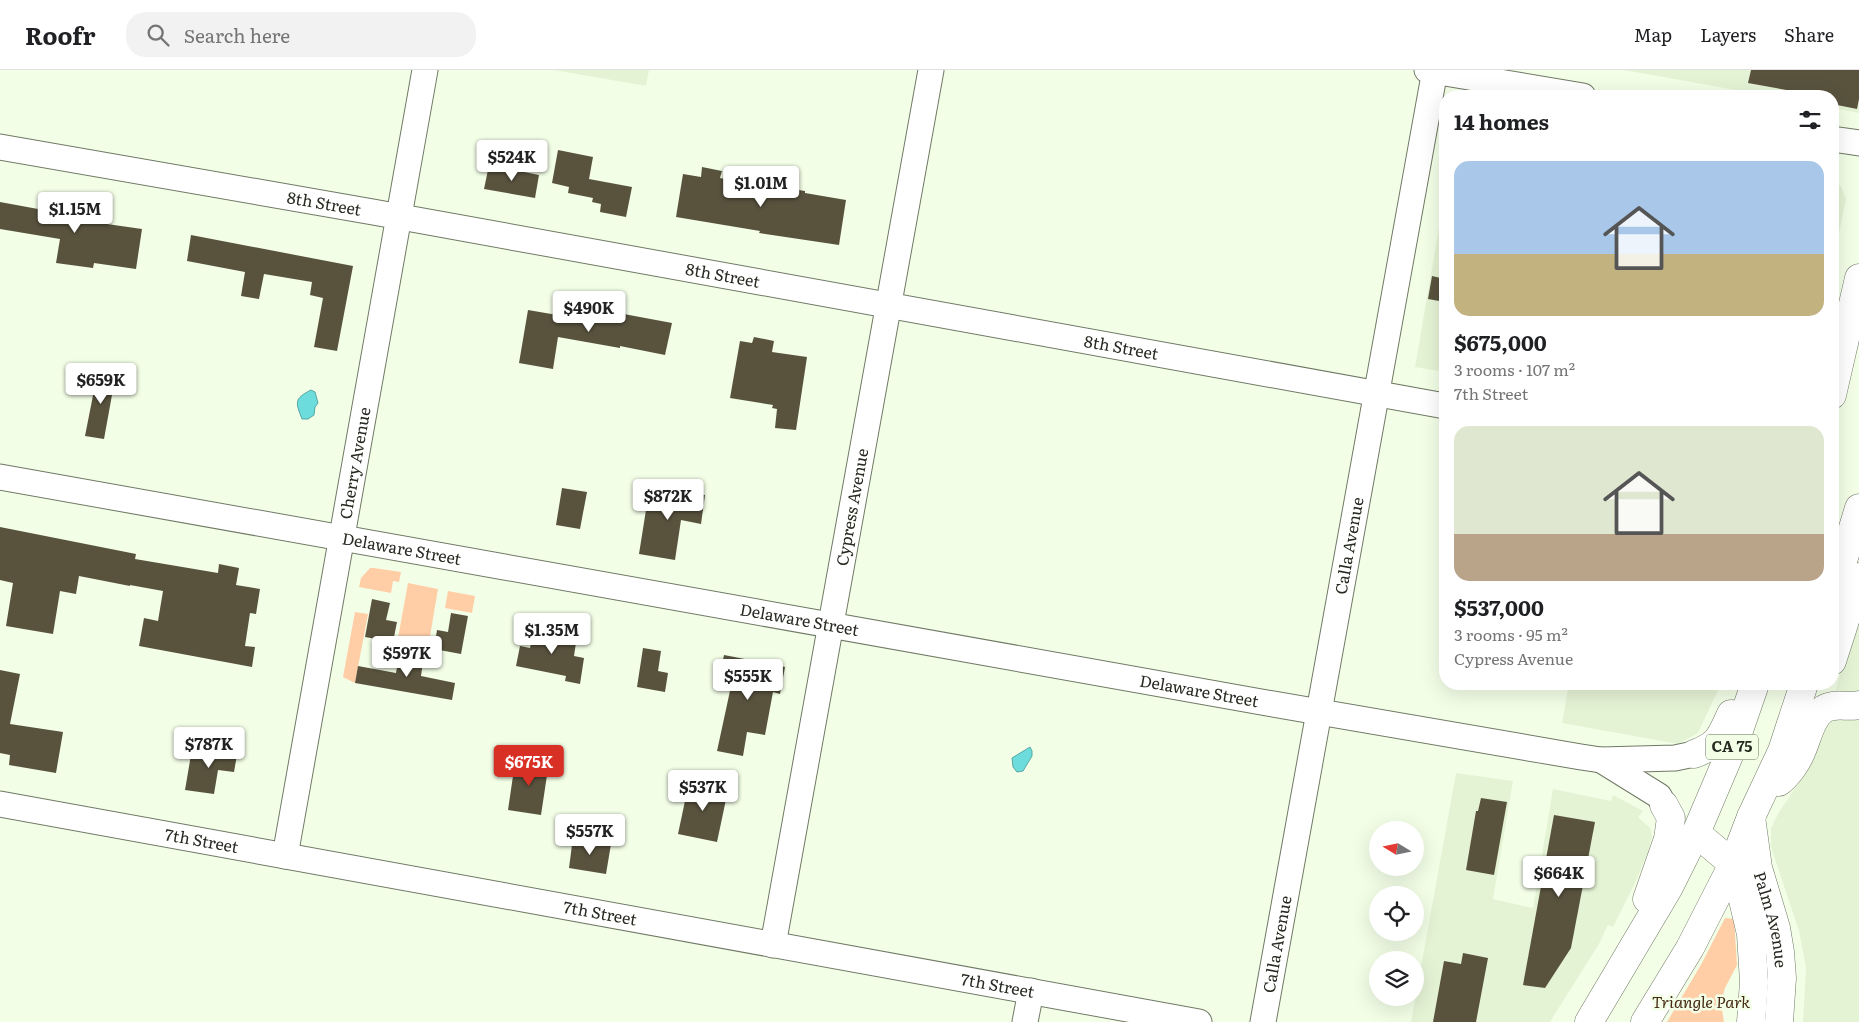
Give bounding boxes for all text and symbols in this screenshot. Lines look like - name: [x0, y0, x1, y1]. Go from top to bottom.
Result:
- search box: [126, 12, 476, 57]
- text: Roofr: [25, 17, 96, 52]
- icon: search: [144, 21, 172, 49]
- text: Search here: [184, 21, 290, 49]
- text: Map: [1634, 21, 1672, 48]
- text: Layers: [1700, 21, 1756, 48]
- text: Share: [1784, 21, 1834, 48]
- text: 14 homes: [1454, 105, 1549, 136]
- icon: filters: [1796, 106, 1824, 134]
- pin: $524K: [477, 140, 547, 182]
- text: $524K: [488, 144, 536, 168]
- pin: $1.01M: [720, 166, 802, 208]
- text: $1.01M: [734, 170, 788, 194]
- street label: 8th Street: [285, 184, 364, 221]
- pin: $1.15M: [34, 191, 116, 234]
- icon: home: [1594, 193, 1684, 283]
- text: $1.15M: [49, 196, 101, 220]
- street label: 8th Street: [684, 256, 762, 293]
- pin: $490K: [554, 290, 624, 333]
- text: $490K: [564, 295, 614, 319]
- text: $675,000: [1454, 326, 1547, 357]
- street label: 8th Street: [1082, 328, 1161, 365]
- text: 3 rooms · 107 m²: [1454, 357, 1575, 381]
- pin: $659K: [66, 362, 136, 405]
- text: $659K: [76, 367, 126, 391]
- text: 7th Street: [1454, 381, 1528, 405]
- street label: Cherry Avenue: [332, 405, 376, 521]
- street label: Cypress Avenue: [829, 446, 873, 568]
- icon: home: [1594, 458, 1684, 548]
- pin: $872K: [633, 478, 703, 521]
- text: $872K: [644, 483, 692, 507]
- street label: Calla Avenue: [1328, 495, 1369, 596]
- street label: Delaware Street: [340, 525, 464, 570]
- text: $537,000: [1454, 591, 1544, 622]
- street label: Delaware Street: [738, 596, 862, 641]
- pin: $1.35M: [511, 612, 593, 655]
- text: $1.35M: [525, 617, 579, 641]
- text: 3 rooms · 95 m²: [1454, 622, 1568, 646]
- pin: $597K: [372, 636, 442, 678]
- text: $597K: [383, 640, 431, 664]
- text: Cypress Avenue: [1454, 646, 1573, 670]
- pin: $555K: [713, 658, 783, 701]
- text: $555K: [724, 663, 772, 687]
- street label: Delaware Street: [1138, 667, 1261, 712]
- pin: $787K: [174, 726, 244, 769]
- text: $787K: [185, 731, 233, 755]
- road number: CA 75: [1706, 734, 1758, 760]
- pin: $675K: [494, 744, 564, 787]
- text: $675K: [505, 749, 553, 773]
- pin: $537K: [668, 770, 738, 812]
- text: $537K: [679, 774, 727, 798]
- pin: $557K: [555, 814, 625, 856]
- text: $557K: [566, 818, 614, 842]
- street label: 7th Street: [163, 821, 241, 858]
- north arrow: [1369, 821, 1424, 876]
- map controls: [1369, 821, 1424, 1006]
- pin: $664K: [1524, 856, 1594, 898]
- text: $664K: [1534, 860, 1584, 884]
- street label: Palm Avenue: [1749, 868, 1794, 969]
- button: locate: [1369, 886, 1424, 941]
- street label: Calla Avenue: [1255, 893, 1297, 995]
- street label: 7th Street: [562, 894, 640, 931]
- button: layers: [1369, 951, 1424, 1006]
- street label: 7th Street: [959, 966, 1037, 1003]
- park label: Triangle Park: [1652, 989, 1750, 1013]

